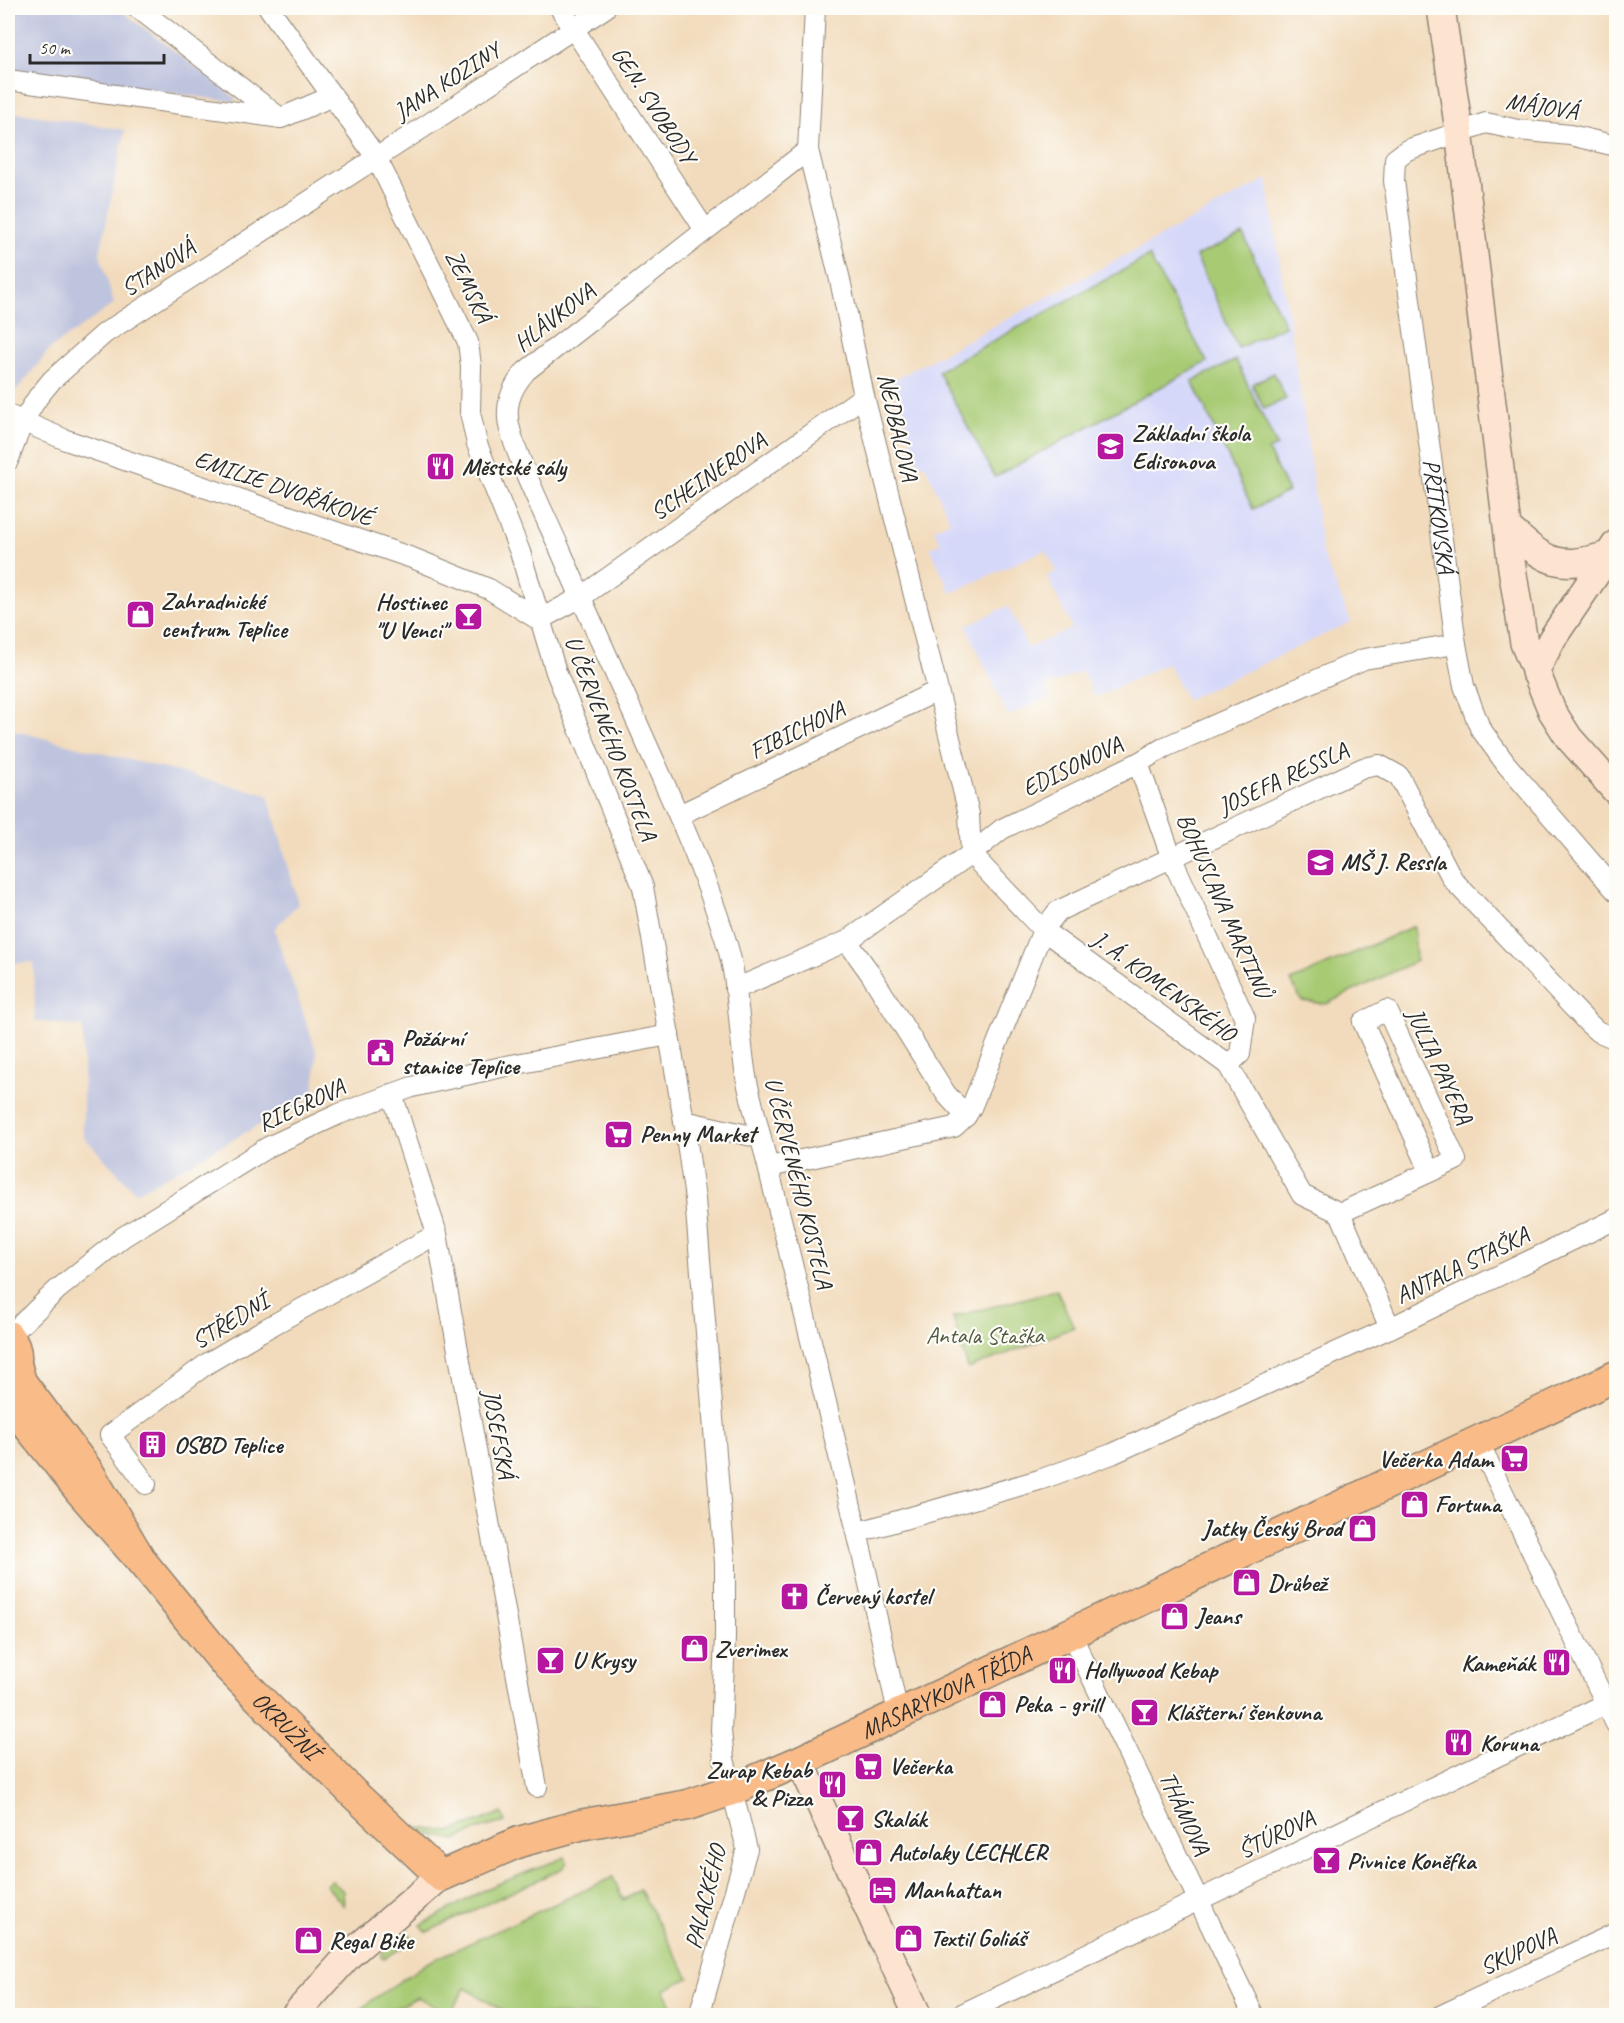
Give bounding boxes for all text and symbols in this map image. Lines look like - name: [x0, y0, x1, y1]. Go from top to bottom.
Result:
- scale bar: [30, 27, 164, 65]
- street label: JANA KOZINY: [387, 34, 508, 127]
- text: 50 m: [39, 37, 72, 59]
- street label: GEN. SVOBODY: [605, 41, 705, 173]
- street label: MÁJOVÁ: [1504, 86, 1583, 127]
- street label: STANOVÁ: [115, 231, 203, 303]
- street label: ZEMSKÁ: [439, 245, 501, 330]
- street label: HLÁVKOVA: [507, 275, 601, 358]
- street label: NEDBALOVA: [871, 370, 925, 485]
- place label: Základní škola Edisonova: [1132, 418, 1252, 476]
- street label: SCHEINEROVA: [644, 425, 772, 527]
- school or university icon: Základní škola Edisonova: [1095, 431, 1127, 463]
- street label: EMILIE DVOŘÁKOVÉ: [191, 443, 380, 534]
- restaurant icon: Městské sály: [425, 451, 457, 483]
- place label: Městské sály: [462, 452, 568, 482]
- street label: PŘÍTKOVSKÁ: [1416, 457, 1462, 578]
- place label: Zahradnické centrum Teplice: [161, 586, 289, 644]
- place label: Hostinec "U Venci": [375, 587, 452, 645]
- shop icon: Zahradnické centrum Teplice: [124, 599, 156, 631]
- bar icon: Hostinec "U Venci": [452, 600, 484, 632]
- street label: U ČERVENÉHO KOSTELA: [558, 632, 664, 845]
- street label: FIBICHOVA: [744, 694, 850, 766]
- street label: EDISONOVA: [1017, 729, 1128, 803]
- street label: JOSEFA RESSLA: [1212, 734, 1354, 822]
- street label: BOHUSLAVA MARTINŮ: [1170, 809, 1280, 1006]
- school or university icon: MŠ J. Ressla: [1304, 846, 1336, 878]
- place label: MŠ J. Ressla: [1341, 847, 1448, 877]
- street label: J. Á. KOMENSKÉHO: [1086, 923, 1244, 1050]
- street label: JULIA PAYERA: [1400, 1002, 1480, 1130]
- place label: Požární stanice Teplice: [402, 1023, 521, 1081]
- public building icon: Požární stanice Teplice: [365, 1036, 397, 1068]
- street label: RIEGROVA: [253, 1071, 350, 1138]
- street label: U ČERVENÉHO KOSTELA: [758, 1074, 840, 1293]
- supermarket icon: Penny Market: [603, 1118, 635, 1150]
- place label: Penny Market: [640, 1119, 760, 1149]
- street label: ANTALA STAŠKA: [1390, 1219, 1535, 1310]
- street label: STŘEDNÍ: [186, 1284, 279, 1356]
- park label: Antala Staška: [926, 1320, 1045, 1350]
- street label: JOSEFSKÁ: [476, 1386, 522, 1484]
- building icon: OSBD Teplice: [137, 1429, 169, 1461]
- place label: OSBD Teplice: [174, 1430, 284, 1460]
- supermarket icon: Večerka Adam: [1498, 1443, 1530, 1475]
- place label: Večerka Adam: [1379, 1444, 1495, 1474]
- shop icon: Fortuna: [1398, 1488, 1430, 1520]
- place label: Fortuna: [1435, 1489, 1503, 1519]
- shop icon: Jatky Český Brod: [1347, 1512, 1379, 1544]
- place label: Jatky Český Brod: [1201, 1513, 1346, 1543]
- shop icon: Drůbež: [1231, 1567, 1263, 1599]
- place label: Drůbež: [1268, 1568, 1330, 1598]
- church icon: Červený kostel: [778, 1580, 810, 1612]
- place label: Červený kostel: [815, 1581, 935, 1611]
- shop icon: Jeans: [1159, 1600, 1191, 1632]
- place label: Jeans: [1194, 1601, 1243, 1631]
- shop icon: Zverimex: [678, 1633, 710, 1665]
- place label: Zverimex: [715, 1634, 788, 1664]
- street label: MASARYKOVA TŘÍDA: [856, 1639, 1037, 1745]
- bar icon: U Krysy: [535, 1644, 567, 1676]
- place label: U Krysy: [572, 1645, 638, 1675]
- restaurant icon: Kameňák: [1540, 1647, 1572, 1679]
- place label: Kameňák: [1461, 1648, 1537, 1678]
- restaurant icon: Hollywood Kebap: [1047, 1654, 1079, 1686]
- place label: Hollywood Kebap: [1084, 1655, 1219, 1685]
- street label: OKRUŽNÍ: [246, 1685, 330, 1770]
- shop icon: Peka - grill: [977, 1688, 1009, 1720]
- place label: Peka - grill: [1014, 1689, 1106, 1719]
- bar icon: Klášterní šenkovna: [1129, 1696, 1161, 1728]
- place label: Klášterní šenkovna: [1166, 1697, 1323, 1727]
- restaurant icon: Koruna: [1443, 1727, 1475, 1759]
- place label: Koruna: [1480, 1728, 1540, 1758]
- supermarket icon: Večerka: [852, 1750, 884, 1782]
- place label: Večerka: [889, 1751, 954, 1781]
- place label: Zurap Kebab & Pizza: [707, 1755, 814, 1813]
- street label: THÁMOVA: [1153, 1767, 1218, 1860]
- restaurant icon: Zurap Kebab & Pizza: [817, 1768, 849, 1800]
- street label: ŠTÚROVA: [1233, 1802, 1320, 1865]
- bar icon: Skalák: [834, 1803, 866, 1835]
- place label: Skalák: [871, 1804, 929, 1834]
- shop icon: Autolaky LECHLER: [852, 1836, 884, 1868]
- place label: Autolaky LECHLER: [889, 1837, 1050, 1867]
- street label: PALACKÉHO: [678, 1839, 733, 1952]
- bar icon: Pivnice Koněfka: [1310, 1845, 1342, 1877]
- place label: Pivnice Koněfka: [1347, 1846, 1478, 1876]
- hotel icon: Manhattan: [867, 1874, 899, 1906]
- place label: Manhattan: [904, 1875, 1002, 1905]
- street label: SKUPOVA: [1475, 1920, 1562, 1982]
- shop icon: Textil Goliáš: [893, 1922, 925, 1954]
- place label: Textil Goliáš: [930, 1923, 1030, 1953]
- shop icon: Regal Bike: [292, 1925, 324, 1957]
- place label: Regal Bike: [329, 1926, 415, 1956]

